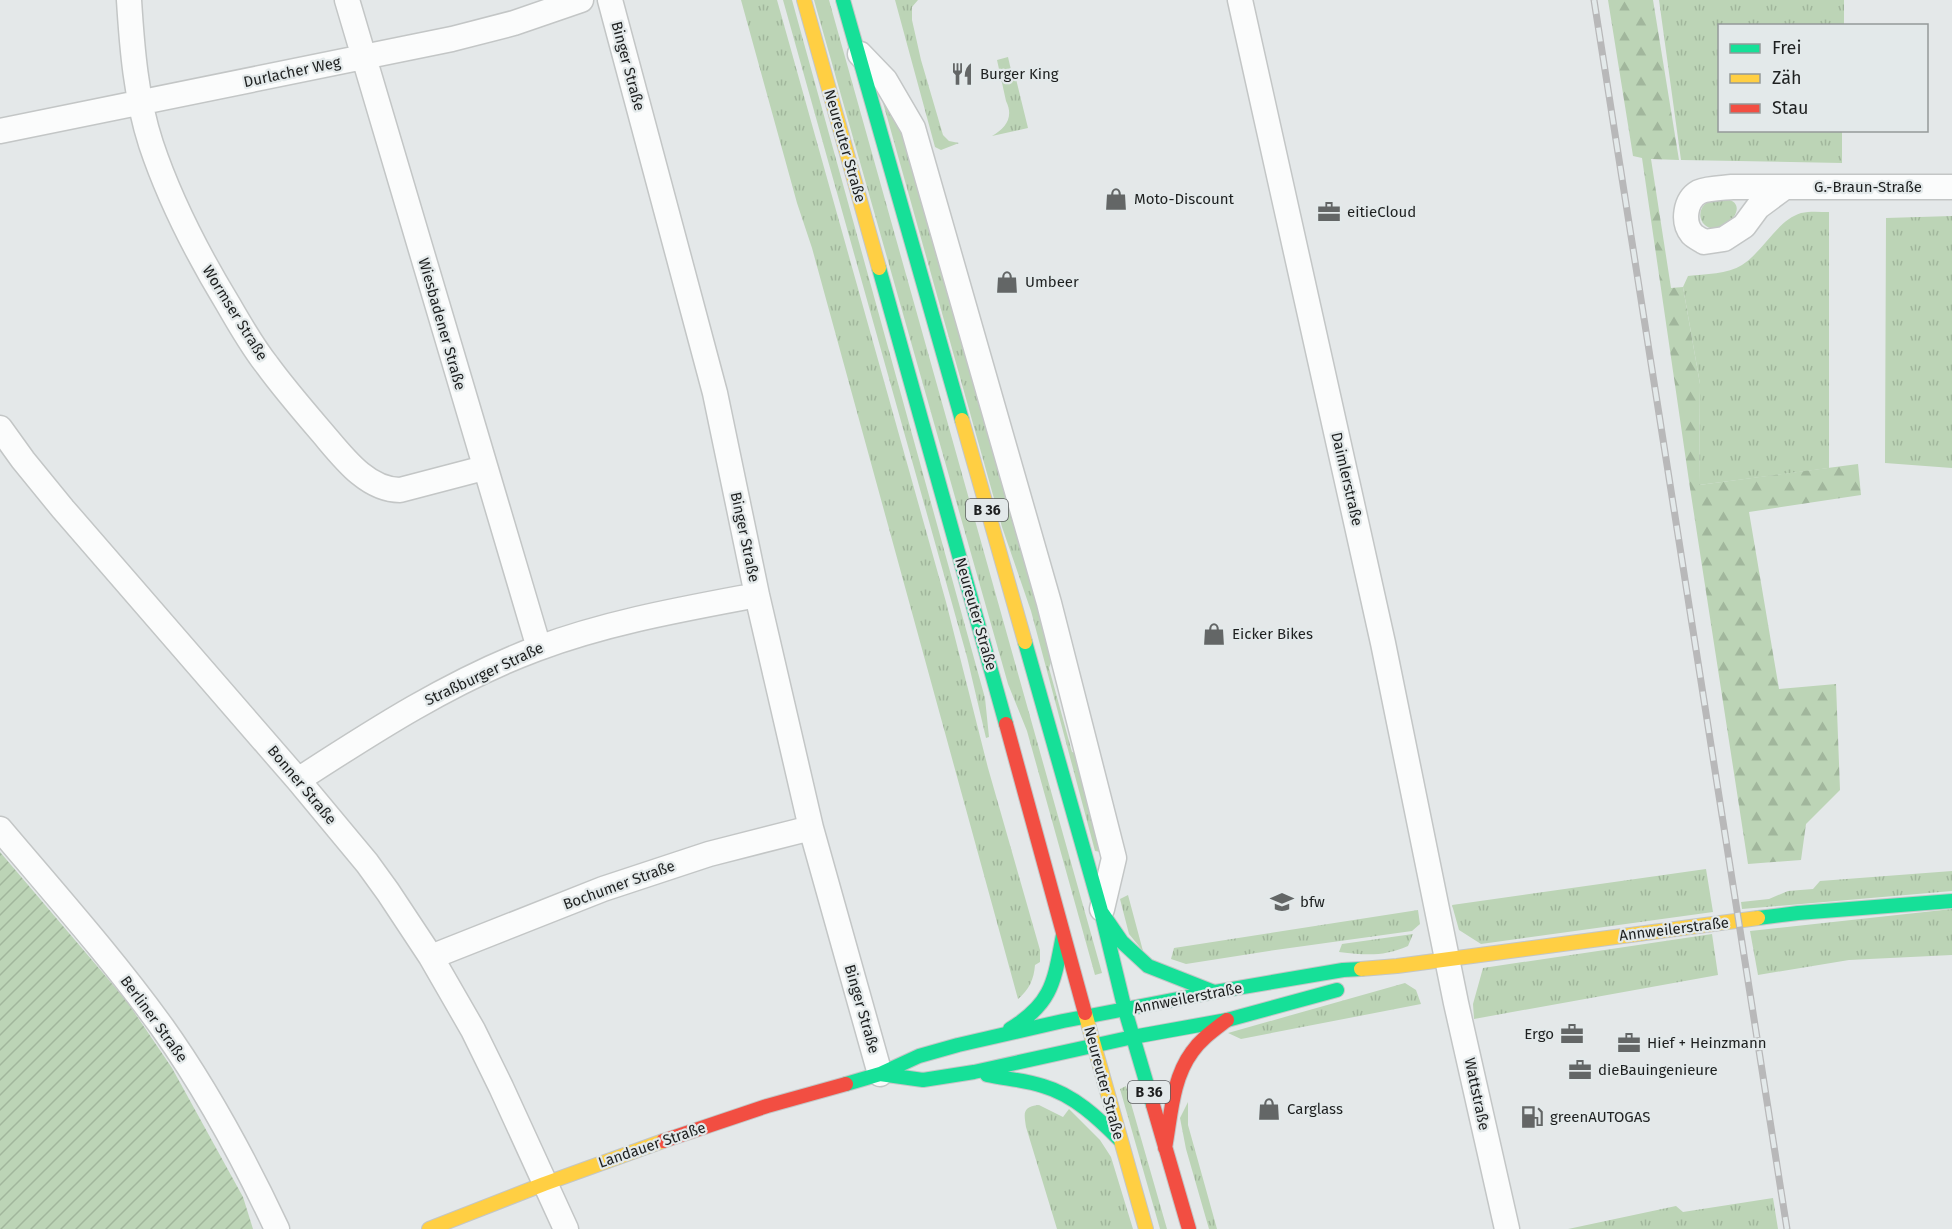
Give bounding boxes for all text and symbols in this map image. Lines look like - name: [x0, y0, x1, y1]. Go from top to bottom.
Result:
- street label: Binger Straße: [607, 19, 649, 113]
- legend: [1718, 24, 1928, 132]
- text: Frei: [1772, 37, 1802, 59]
- street label: Durlacher Weg: [242, 53, 342, 91]
- restaurant icon: Burger King: [949, 61, 975, 87]
- place label: Burger King: [980, 65, 1059, 83]
- text: Zäh: [1772, 67, 1801, 89]
- street label: Neureuter Straße: [820, 87, 870, 205]
- text: Stau: [1772, 97, 1808, 119]
- street label: G.-Braun-Straße: [1814, 178, 1922, 196]
- shop icon: Moto-Discount: [1103, 186, 1129, 212]
- place label: Moto-Discount: [1134, 190, 1234, 208]
- office icon: eitieCloud: [1316, 199, 1342, 225]
- place label: eitieCloud: [1347, 203, 1416, 221]
- street label: Wiesbadener Straße: [415, 256, 469, 392]
- street label: Wormser Straße: [199, 262, 271, 364]
- shop icon: Umbeer: [994, 269, 1020, 295]
- place label: Umbeer: [1025, 273, 1079, 291]
- street label: Daimlerstraße: [1327, 430, 1367, 528]
- street label: Binger Straße: [727, 490, 763, 584]
- road number: B 36: [966, 499, 1008, 521]
- street label: Neureuter Straße: [951, 555, 1001, 673]
- shop icon: Eicker Bikes: [1201, 621, 1227, 647]
- place label: Eicker Bikes: [1232, 625, 1313, 643]
- street label: Straßburger Straße: [422, 639, 546, 709]
- street label: Bonner Straße: [264, 742, 340, 828]
- street label: Bochumer Straße: [561, 856, 677, 914]
- school or university icon: bfw: [1269, 889, 1295, 915]
- place label: bfw: [1300, 893, 1325, 911]
- street label: Annweilerstraße: [1618, 913, 1730, 945]
- street label: Binger Straße: [841, 962, 883, 1056]
- street label: Berliner Straße: [117, 972, 191, 1066]
- street label: Annweilerstraße: [1132, 979, 1244, 1017]
- office icon: Ergo: [1559, 1021, 1585, 1047]
- street label: Neureuter Straße: [1080, 1024, 1128, 1142]
- place label: Ergo: [1524, 1025, 1554, 1043]
- office icon: Hief + Heinzmann: [1616, 1030, 1642, 1056]
- place label: Hief + Heinzmann: [1647, 1034, 1767, 1052]
- street label: Wattstraße: [1461, 1056, 1493, 1132]
- office icon: dieBauingenieure: [1567, 1057, 1593, 1083]
- place label: dieBauingenieure: [1598, 1061, 1718, 1079]
- road number: B 36: [1128, 1081, 1170, 1103]
- shop icon: Carglass: [1256, 1096, 1282, 1122]
- place label: Carglass: [1287, 1100, 1343, 1118]
- fuel station icon: greenAUTOGAS: [1519, 1104, 1545, 1130]
- place label: greenAUTOGAS: [1550, 1108, 1651, 1126]
- street label: Landauer Straße: [596, 1118, 708, 1172]

